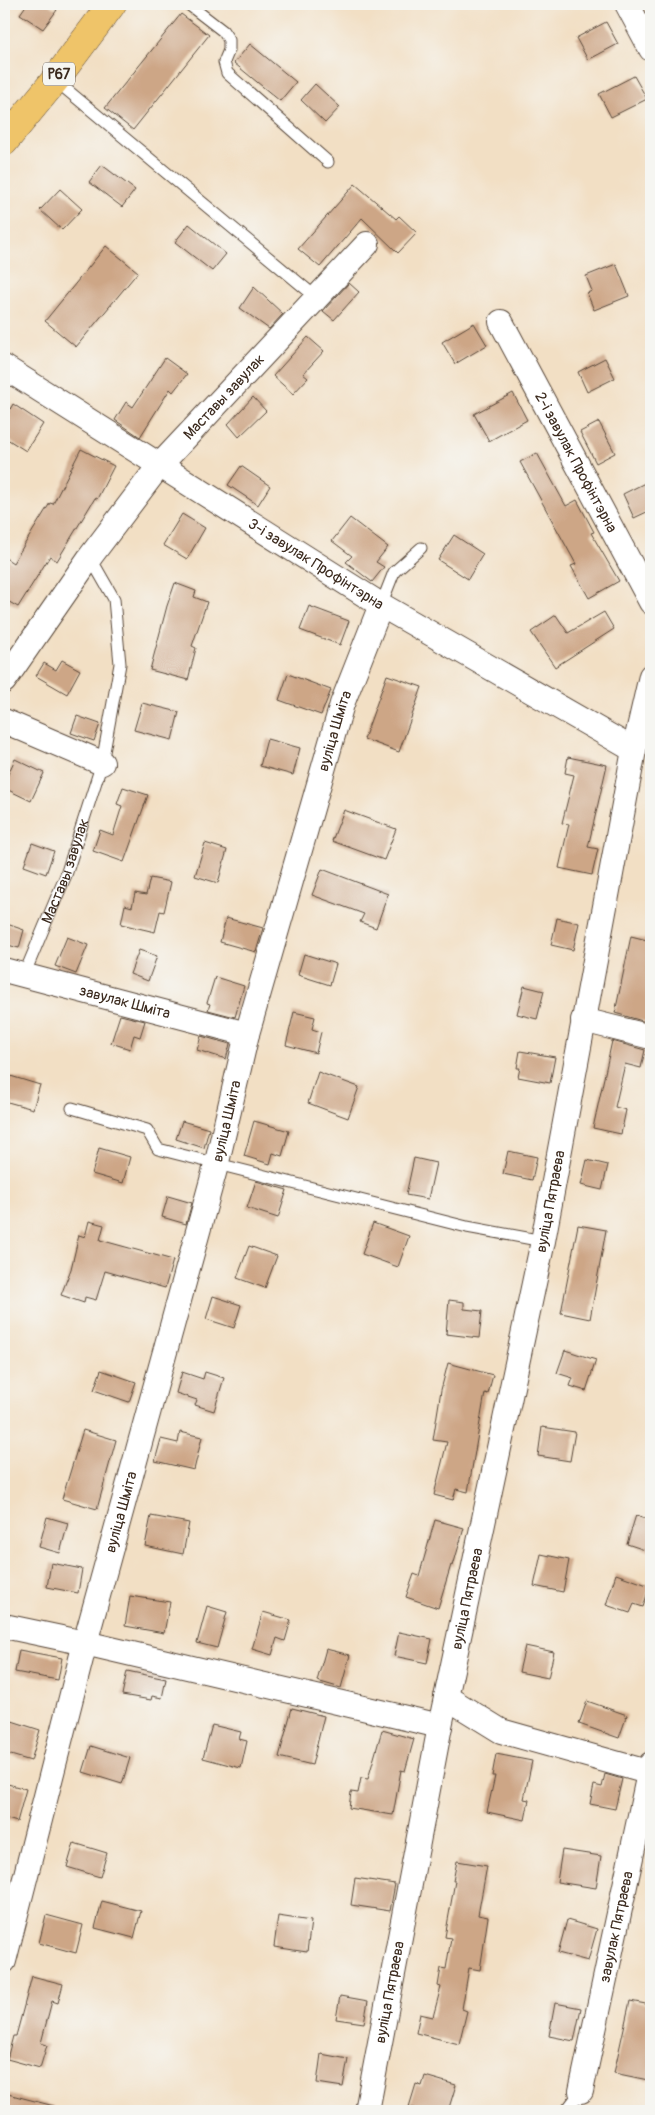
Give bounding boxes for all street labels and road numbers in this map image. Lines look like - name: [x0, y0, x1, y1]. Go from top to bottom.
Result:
- road number: Р67: [43, 62, 75, 86]
- street label: Маставы завулак: [179, 350, 269, 444]
- street label: 2-і завулак Профінтэрна: [531, 389, 621, 536]
- street label: 3-і завулак Профінтэрна: [245, 514, 387, 614]
- street label: вуліца Шміта: [314, 688, 356, 773]
- street label: Маставы завулак: [37, 816, 93, 926]
- street label: завулак Шміта: [77, 981, 172, 1023]
- street label: вуліца Шміта: [208, 1078, 245, 1164]
- street label: вуліца Пятраева: [531, 1149, 569, 1254]
- street label: вуліца Шміта: [101, 1469, 141, 1555]
- street label: вуліца Пятраева: [447, 1546, 487, 1651]
- street label: завулак Пятраева: [595, 1869, 637, 1984]
- street label: вуліца Пятраева: [371, 1940, 409, 2045]

